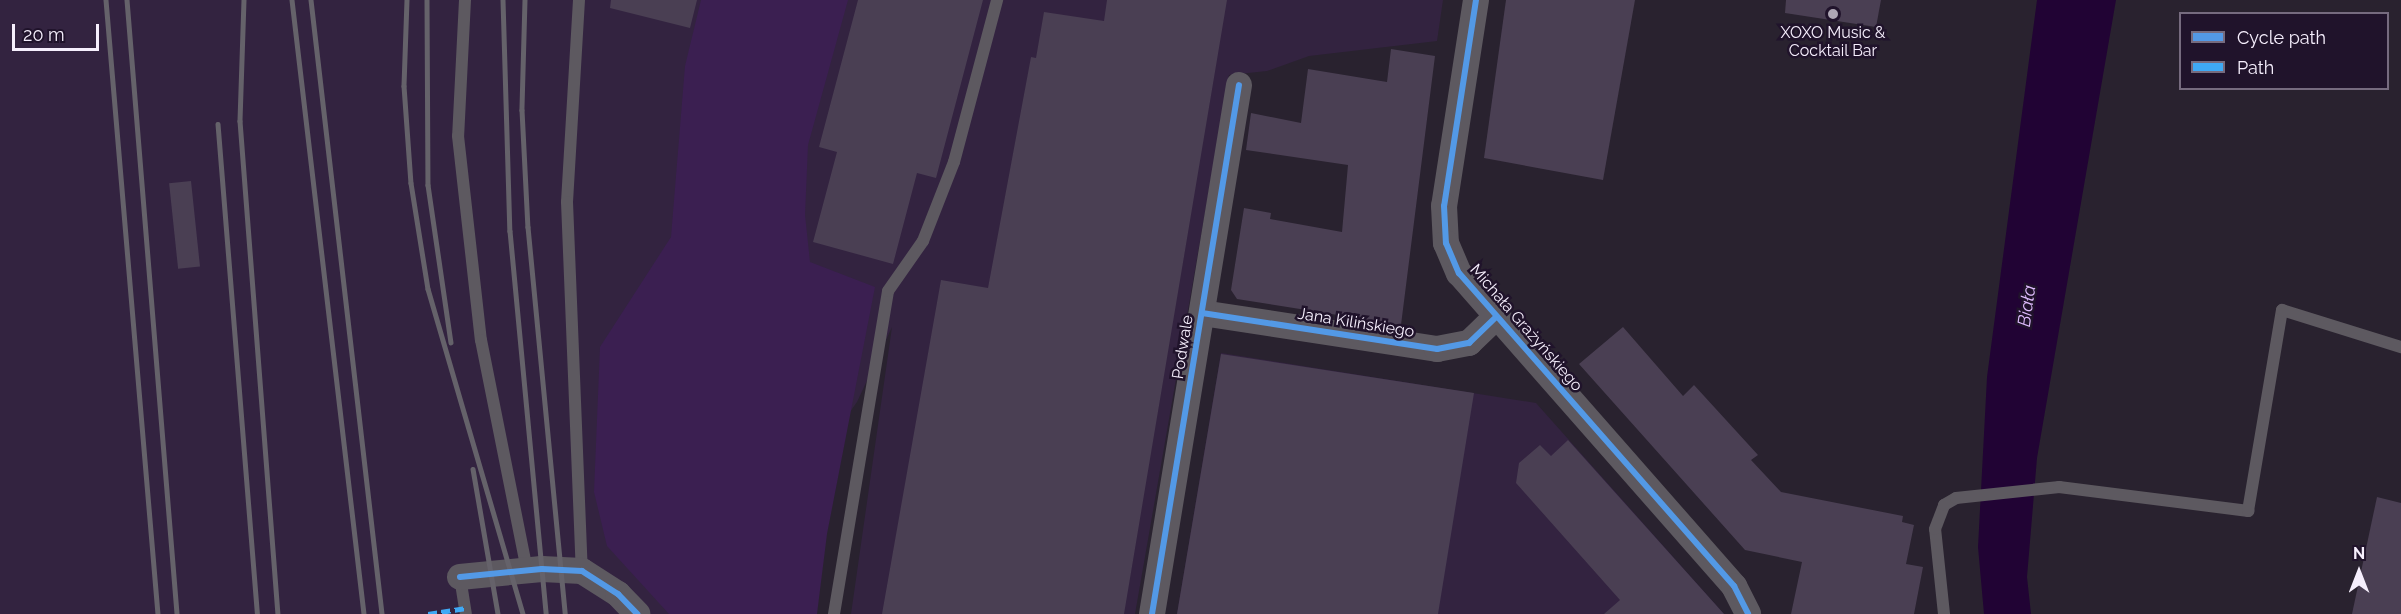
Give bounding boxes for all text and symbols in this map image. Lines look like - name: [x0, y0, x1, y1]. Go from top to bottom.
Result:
- marker: XOXO Music & Cocktail Bar: [1826, 7, 1840, 21]
- scale bar: [15, 12, 102, 50]
- legend: [2179, 12, 2389, 90]
- place label: XOXO Music & Cocktail Bar: [1780, 23, 1886, 61]
- text: 20 m: [23, 24, 65, 45]
- text: Cycle path: [2237, 27, 2326, 48]
- text: Path: [2237, 57, 2274, 78]
- street label: Michała Grażyńskiego: [1466, 261, 1586, 395]
- water label: Biała: [2013, 284, 2041, 328]
- street label: Jana Kilińskiego: [1296, 304, 1416, 342]
- street label: Podwale: [1168, 314, 1198, 380]
- north arrow: [2329, 542, 2389, 602]
- text: N: [2353, 544, 2365, 563]

